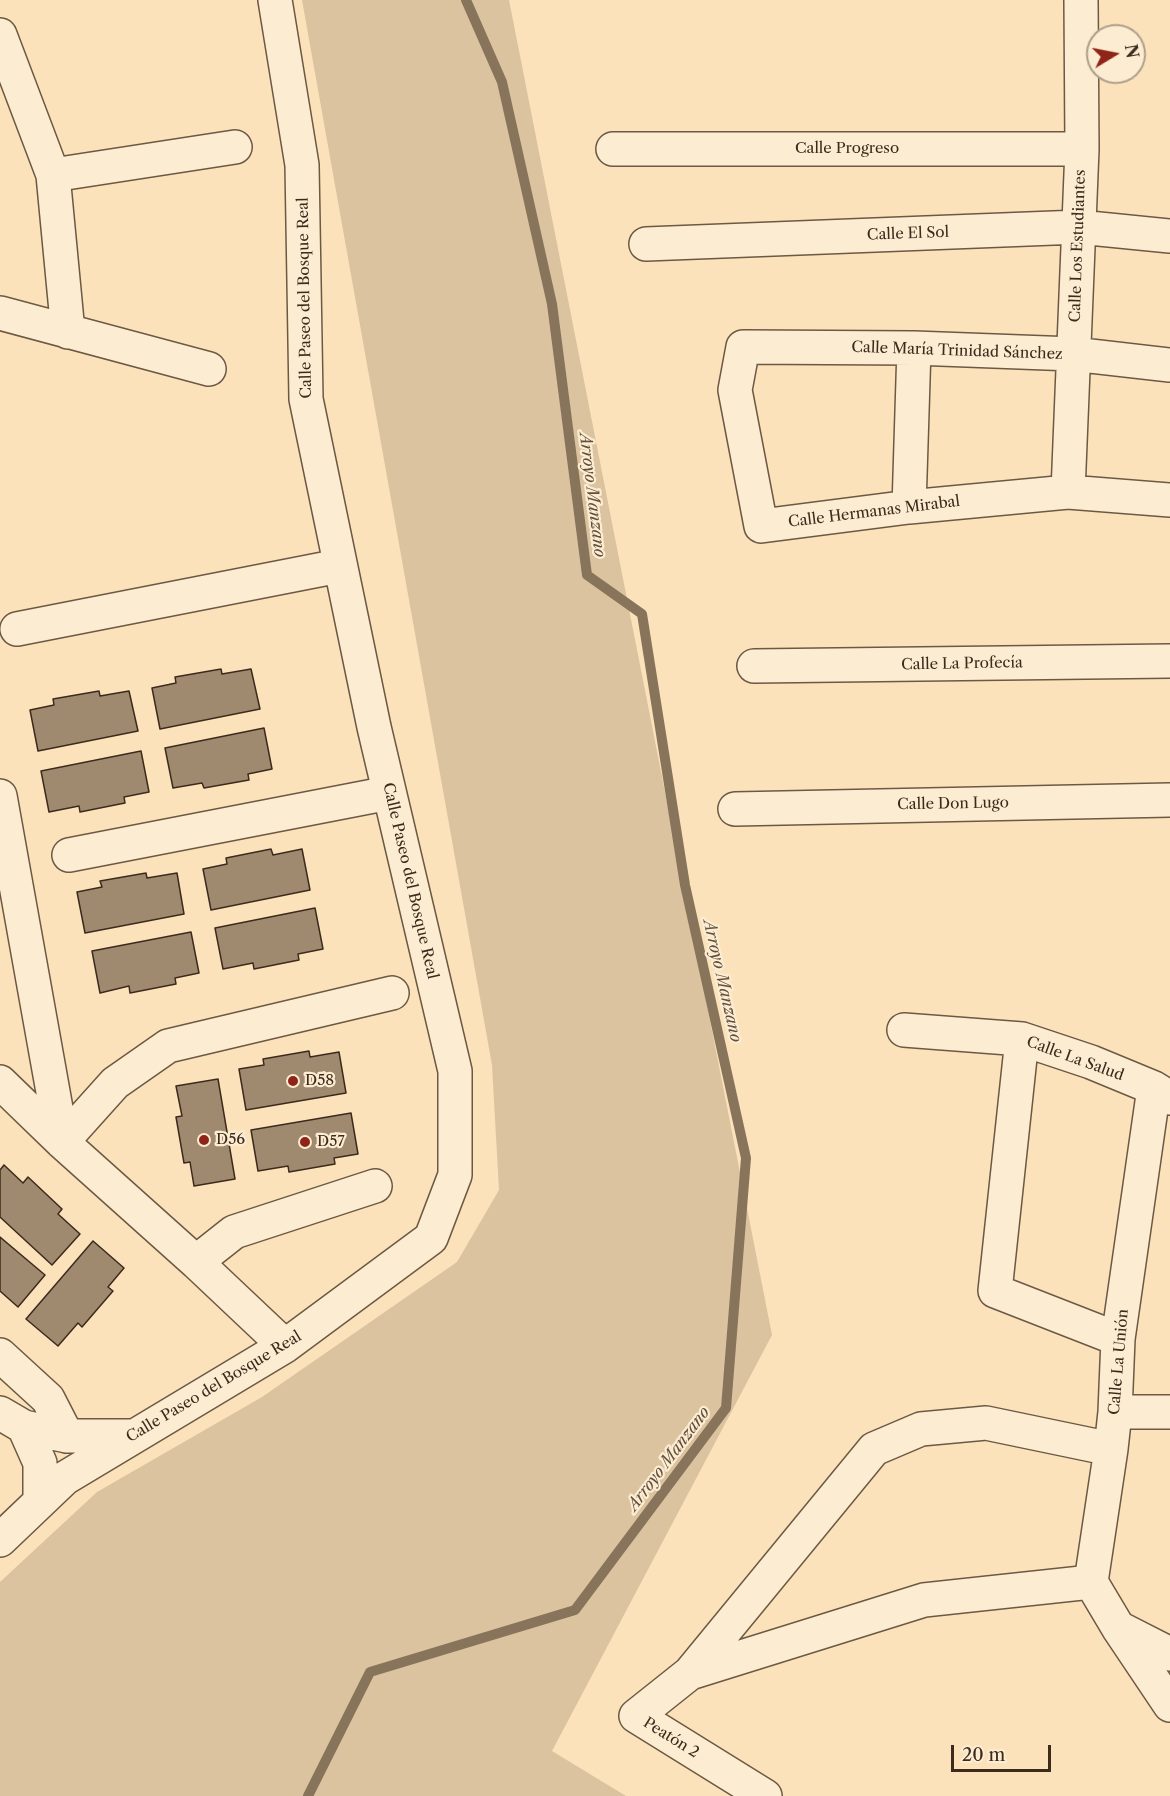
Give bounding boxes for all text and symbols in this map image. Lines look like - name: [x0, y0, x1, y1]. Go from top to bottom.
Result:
- north arrow: [1086, 24, 1146, 84]
- text: N: [1121, 43, 1143, 60]
- street label: Calle Progreso: [795, 140, 899, 158]
- street label: Calle Los Estudiantes: [1066, 169, 1090, 323]
- street label: Calle Paseo del Bosque Real: [294, 197, 316, 399]
- street label: Calle El Sol: [867, 224, 949, 244]
- street label: Calle María Trinidad Sánchez: [851, 338, 1063, 364]
- water label: Arroyo Manzano: [575, 432, 609, 558]
- street label: Calle Hermanas Mirabal: [787, 493, 961, 531]
- street label: Calle La Profecía: [901, 654, 1023, 674]
- street label: Calle Paseo del Bosque Real: [379, 781, 441, 981]
- street label: Calle Don Lugo: [897, 794, 1009, 814]
- water label: Arroyo Manzano: [699, 918, 745, 1044]
- street label: Calle La Salud: [1024, 1033, 1126, 1085]
- place label: D58: [305, 1072, 334, 1090]
- marker: D58: [286, 1074, 300, 1088]
- place label: D56: [216, 1131, 245, 1149]
- marker: D56: [197, 1133, 211, 1147]
- place label: D57: [317, 1133, 345, 1151]
- marker: D57: [298, 1135, 312, 1149]
- street label: Calle La Unión: [1105, 1308, 1133, 1416]
- street label: Calle Paseo del Bosque Real: [123, 1328, 305, 1446]
- water label: Arroyo Manzano: [624, 1403, 714, 1515]
- street label: Peatón 2: [640, 1714, 702, 1762]
- scale bar: [954, 1733, 1054, 1771]
- text: 20 m: [962, 1744, 1005, 1766]

